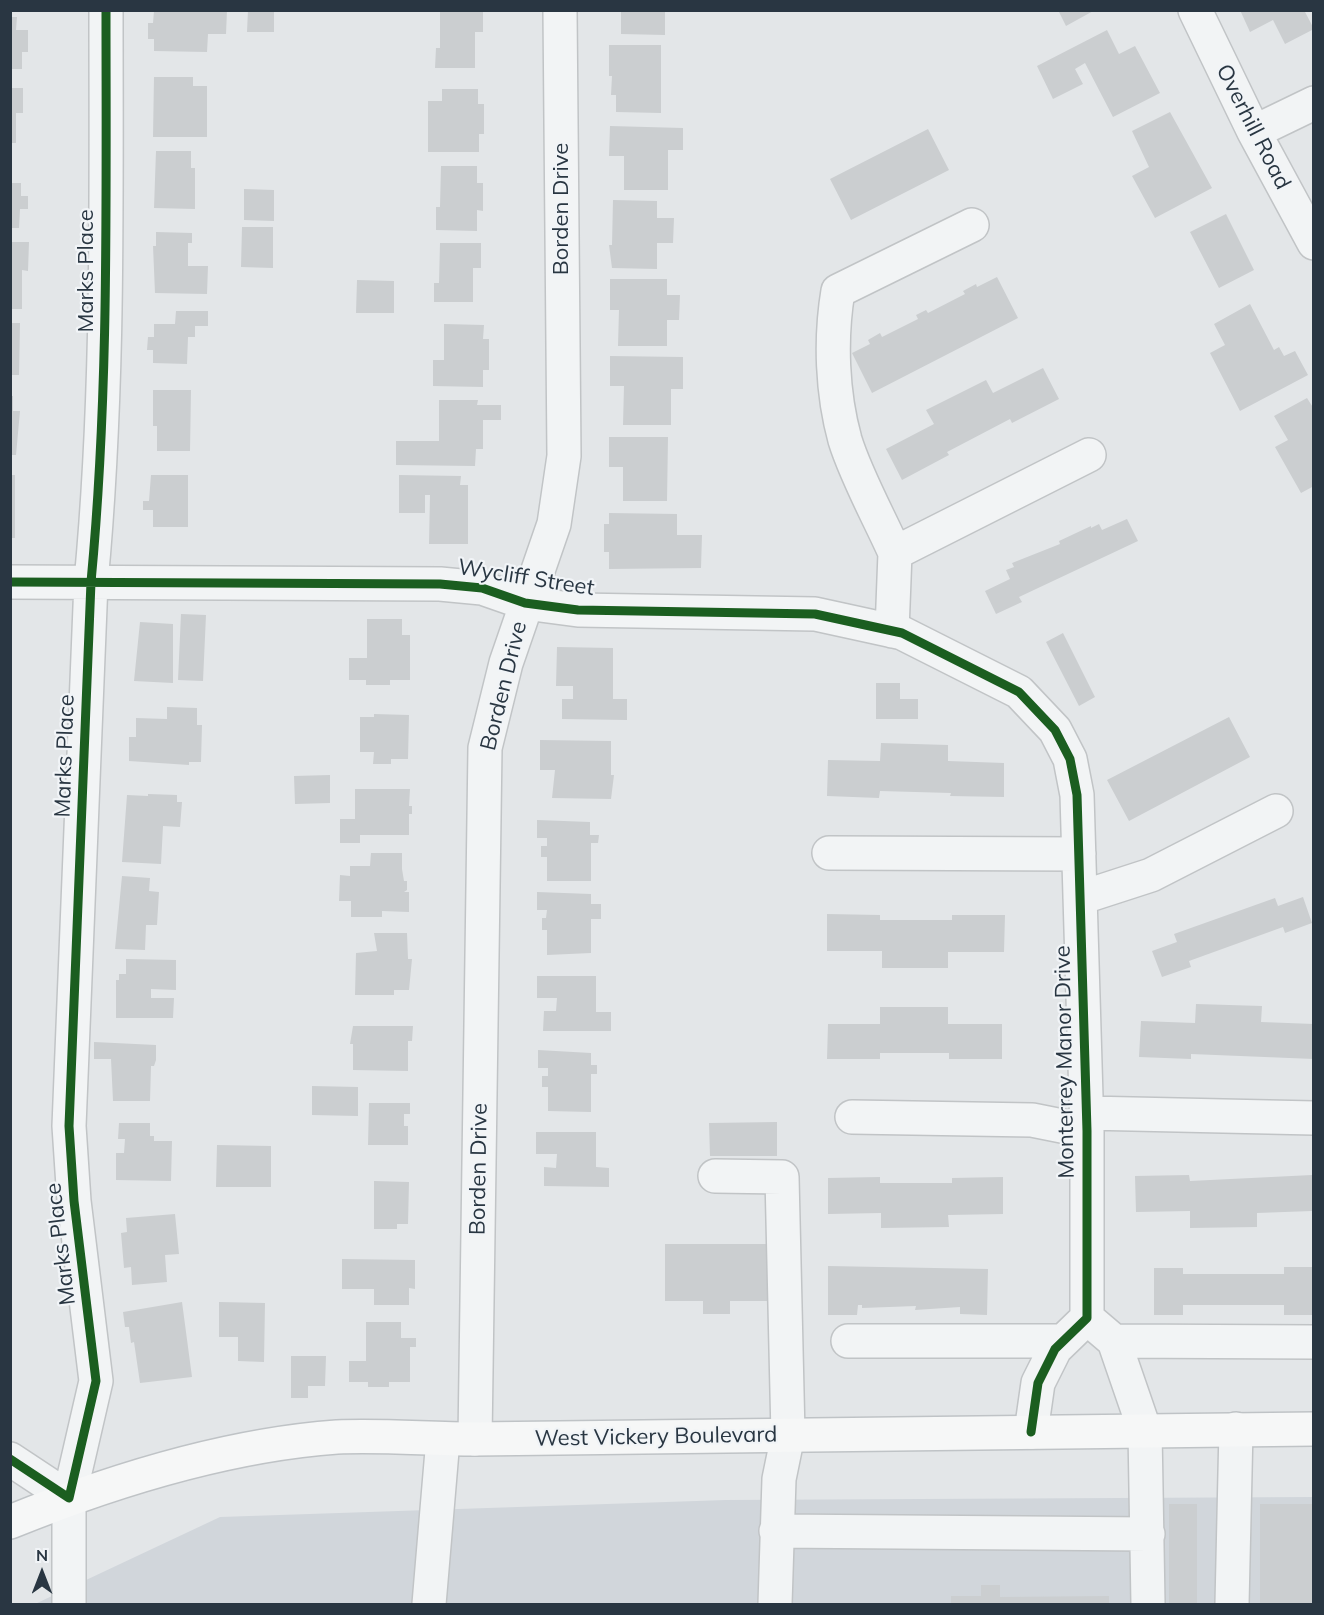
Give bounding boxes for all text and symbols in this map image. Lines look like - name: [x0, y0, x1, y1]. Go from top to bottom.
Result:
- street label: Overhill Road: [1210, 60, 1296, 194]
- street label: Borden Drive: [548, 143, 574, 275]
- street label: Marks Place: [73, 209, 99, 333]
- street label: Wycliff Street: [456, 554, 596, 602]
- street label: Borden Drive: [475, 619, 533, 753]
- street label: Marks Place: [50, 694, 80, 818]
- street label: Monterrey Manor Drive: [1050, 945, 1080, 1179]
- street label: Borden Drive: [465, 1103, 493, 1235]
- street label: Marks Place: [40, 1181, 82, 1307]
- street label: West Vickery Boulevard: [534, 1422, 778, 1452]
- north arrow: [12, 1543, 72, 1603]
- text: N: [36, 1545, 48, 1565]

